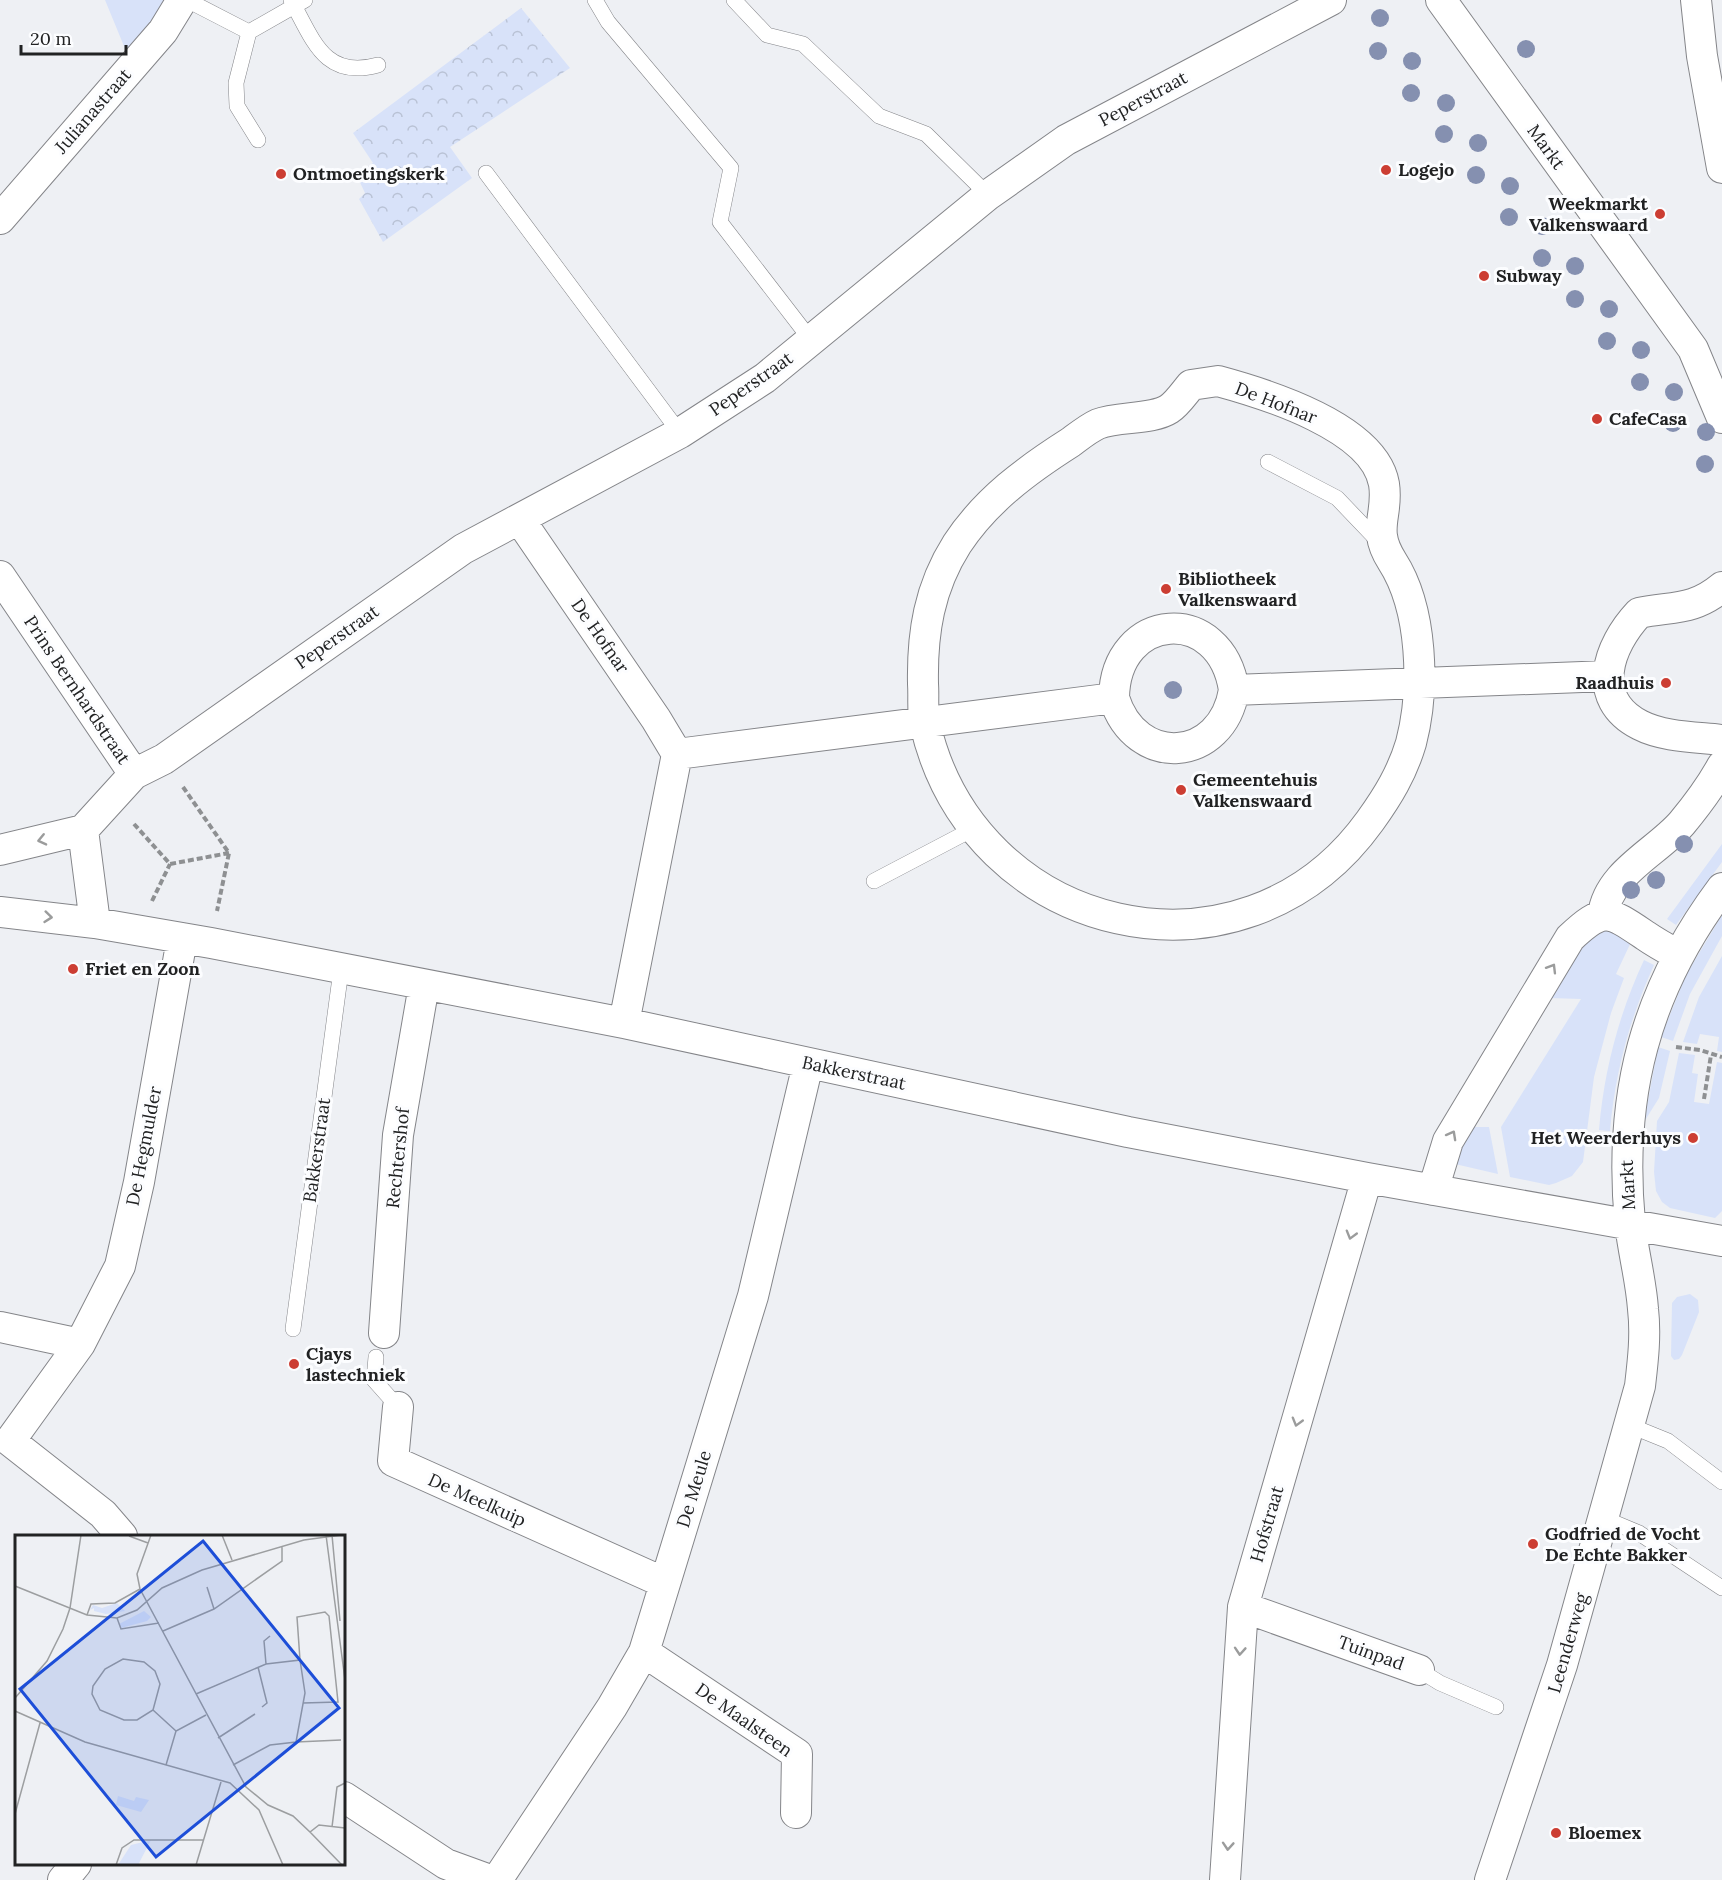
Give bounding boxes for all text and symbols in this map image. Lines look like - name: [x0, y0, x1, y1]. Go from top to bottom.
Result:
- scale bar: [21, 18, 126, 56]
- text: 20 m: [30, 27, 72, 50]
- street label: Julianastraat: [49, 63, 136, 159]
- street label: Peperstraat: [1094, 66, 1191, 132]
- street label: Markt: [1522, 120, 1570, 174]
- place label: Logejo: [1398, 158, 1454, 181]
- place label: Ontmoetingskerk: [293, 162, 445, 185]
- marker: Logejo: [1379, 163, 1393, 177]
- marker: Ontmoetingskerk: [274, 167, 288, 181]
- place label: Weekmarkt Valkenswaard: [1529, 192, 1649, 236]
- marker: Weekmarkt Valkenswaard: [1653, 207, 1667, 221]
- place label: Subway: [1496, 264, 1562, 287]
- marker: Subway: [1477, 269, 1491, 283]
- street label: Peperstraat: [704, 346, 797, 421]
- street label: De Hofnar: [1232, 376, 1321, 429]
- place label: CafeCasa: [1609, 407, 1688, 430]
- marker: CafeCasa: [1590, 412, 1604, 426]
- place label: Bibliotheek Valkenswaard: [1178, 567, 1297, 611]
- marker: Bibliotheek Valkenswaard: [1159, 582, 1173, 596]
- street label: De Hofnar: [566, 594, 635, 678]
- street label: Peperstraat: [290, 599, 383, 674]
- street label: Prins Bernhardstraat: [19, 611, 136, 768]
- place label: Raadhuis: [1575, 671, 1654, 694]
- marker: Raadhuis: [1659, 676, 1673, 690]
- place label: Gemeentehuis Valkenswaard: [1193, 768, 1318, 812]
- marker: Gemeentehuis Valkenswaard: [1174, 783, 1188, 797]
- one-way arrow: [37, 832, 47, 845]
- one-way arrow: [43, 910, 52, 923]
- place label: Friet en Zoon: [85, 957, 200, 980]
- marker: Friet en Zoon: [66, 962, 80, 976]
- one-way arrow: [1545, 964, 1557, 974]
- street label: Bakkerstraat: [800, 1050, 908, 1095]
- street label: De Hegmulder: [121, 1084, 166, 1208]
- street label: Bakkerstraat: [298, 1096, 335, 1204]
- street label: Rechtershof: [381, 1105, 414, 1209]
- place label: Het Weerderhuys: [1531, 1126, 1681, 1149]
- one-way arrow: [1445, 1131, 1456, 1141]
- marker: Het Weerderhuys: [1686, 1131, 1700, 1145]
- street label: Markt: [1615, 1159, 1640, 1211]
- one-way arrow: [1346, 1229, 1358, 1240]
- place label: Cjays lastechniek: [306, 1342, 405, 1386]
- marker: Cjays lastechniek: [287, 1357, 301, 1371]
- one-way arrow: [1292, 1416, 1304, 1427]
- street label: De Meule: [671, 1447, 716, 1530]
- street label: De Meelkuip: [425, 1468, 530, 1531]
- street label: Hofstraat: [1245, 1483, 1288, 1565]
- place label: Godfried de Vocht De Echte Bakker: [1545, 1522, 1701, 1566]
- inset map: [15, 1535, 345, 1865]
- marker: Godfried de Vocht De Echte Bakker: [1526, 1537, 1540, 1551]
- street label: Leenderweg: [1542, 1589, 1593, 1696]
- street label: Tuinpad: [1335, 1630, 1408, 1675]
- one-way arrow: [1234, 1647, 1247, 1656]
- street label: De Maalsteen: [691, 1678, 797, 1762]
- place label: Bloemex: [1568, 1821, 1641, 1844]
- marker: Bloemex: [1549, 1826, 1563, 1840]
- one-way arrow: [1221, 1841, 1234, 1850]

